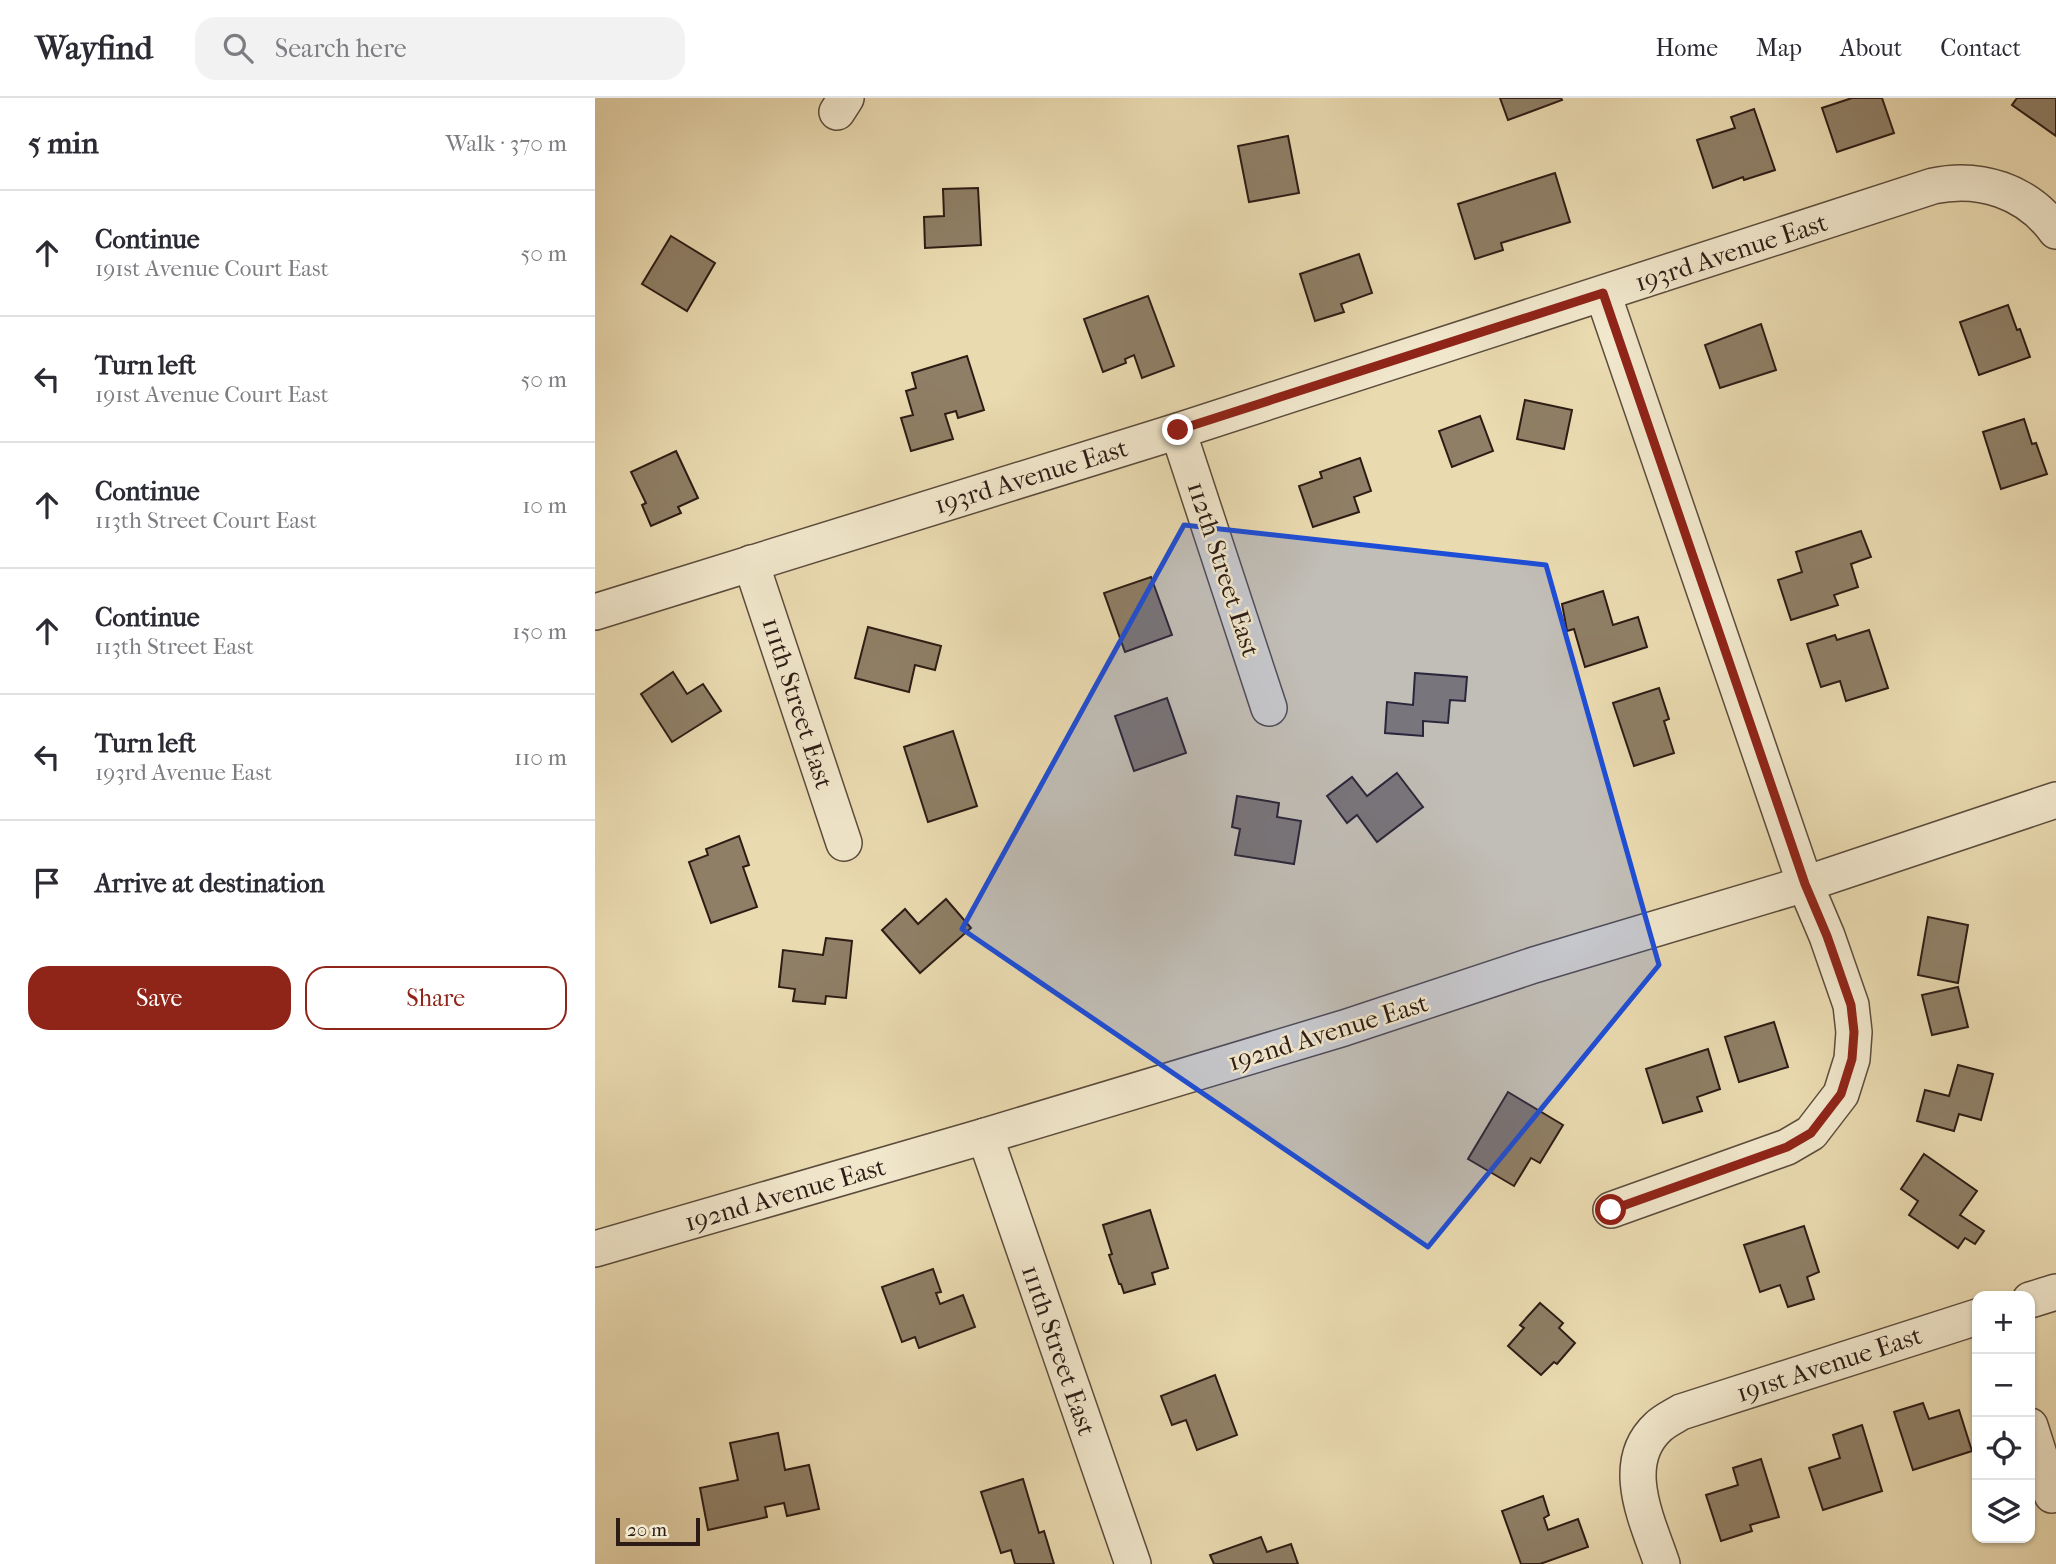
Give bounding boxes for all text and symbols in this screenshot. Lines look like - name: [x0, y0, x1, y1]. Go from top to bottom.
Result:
- search box: [195, 17, 685, 80]
- text: Wayfind: [35, 29, 153, 68]
- icon: search: [219, 29, 257, 67]
- text: Search here: [275, 33, 407, 64]
- text: Home: [1656, 34, 1718, 62]
- text: Map: [1756, 34, 1802, 62]
- text: About: [1840, 34, 1902, 62]
- text: Contact: [1940, 34, 2021, 62]
- text: 5 min: [28, 126, 99, 161]
- text: Walk · 370 m: [445, 130, 567, 157]
- street label: 193rd Avenue East: [1631, 207, 1832, 298]
- text: Continue: [95, 224, 200, 255]
- icon: ahead: [28, 234, 66, 272]
- text: 50 m: [520, 240, 567, 267]
- text: 191st Avenue Court East: [95, 255, 329, 282]
- text: Turn left: [95, 350, 196, 381]
- icon: left: [28, 360, 66, 398]
- text: 50 m: [520, 366, 567, 393]
- text: 191st Avenue Court East: [95, 381, 329, 408]
- route end: [1162, 414, 1193, 445]
- street label: 193rd Avenue East: [931, 432, 1132, 521]
- text: Continue: [95, 476, 200, 507]
- street label: 112th Street East: [1181, 478, 1267, 661]
- icon: ahead: [28, 486, 66, 524]
- text: 10 m: [522, 492, 567, 519]
- text: 113th Street Court East: [95, 507, 317, 534]
- text: Continue: [95, 602, 200, 633]
- icon: ahead: [28, 612, 66, 650]
- street label: 111th Street East: [755, 614, 840, 793]
- text: 150 m: [512, 618, 567, 645]
- text: 113th Street East: [95, 633, 254, 660]
- text: Turn left: [95, 728, 196, 759]
- icon: left: [28, 738, 66, 776]
- text: 110 m: [514, 744, 567, 771]
- text: 193rd Avenue East: [95, 759, 272, 786]
- icon: arrive: [28, 864, 66, 902]
- text: Arrive at destination: [95, 868, 325, 899]
- button: Save: [28, 966, 291, 1030]
- button: Share: [305, 966, 567, 1030]
- street label: 192nd Avenue East: [1225, 987, 1432, 1078]
- street label: 192nd Avenue East: [681, 1151, 890, 1238]
- route start: [1595, 1194, 1626, 1225]
- street label: 111th Street East: [1015, 1261, 1102, 1440]
- map controls: [1972, 1291, 2035, 1543]
- button: +: [1972, 1291, 2035, 1354]
- street label: 191st Avenue East: [1733, 1320, 1926, 1409]
- button: −: [1972, 1354, 2035, 1417]
- button: locate: [1972, 1417, 2035, 1480]
- button: layers: [1972, 1480, 2035, 1543]
- scale bar: [616, 1515, 700, 1547]
- text: 20 m: [627, 1519, 667, 1541]

